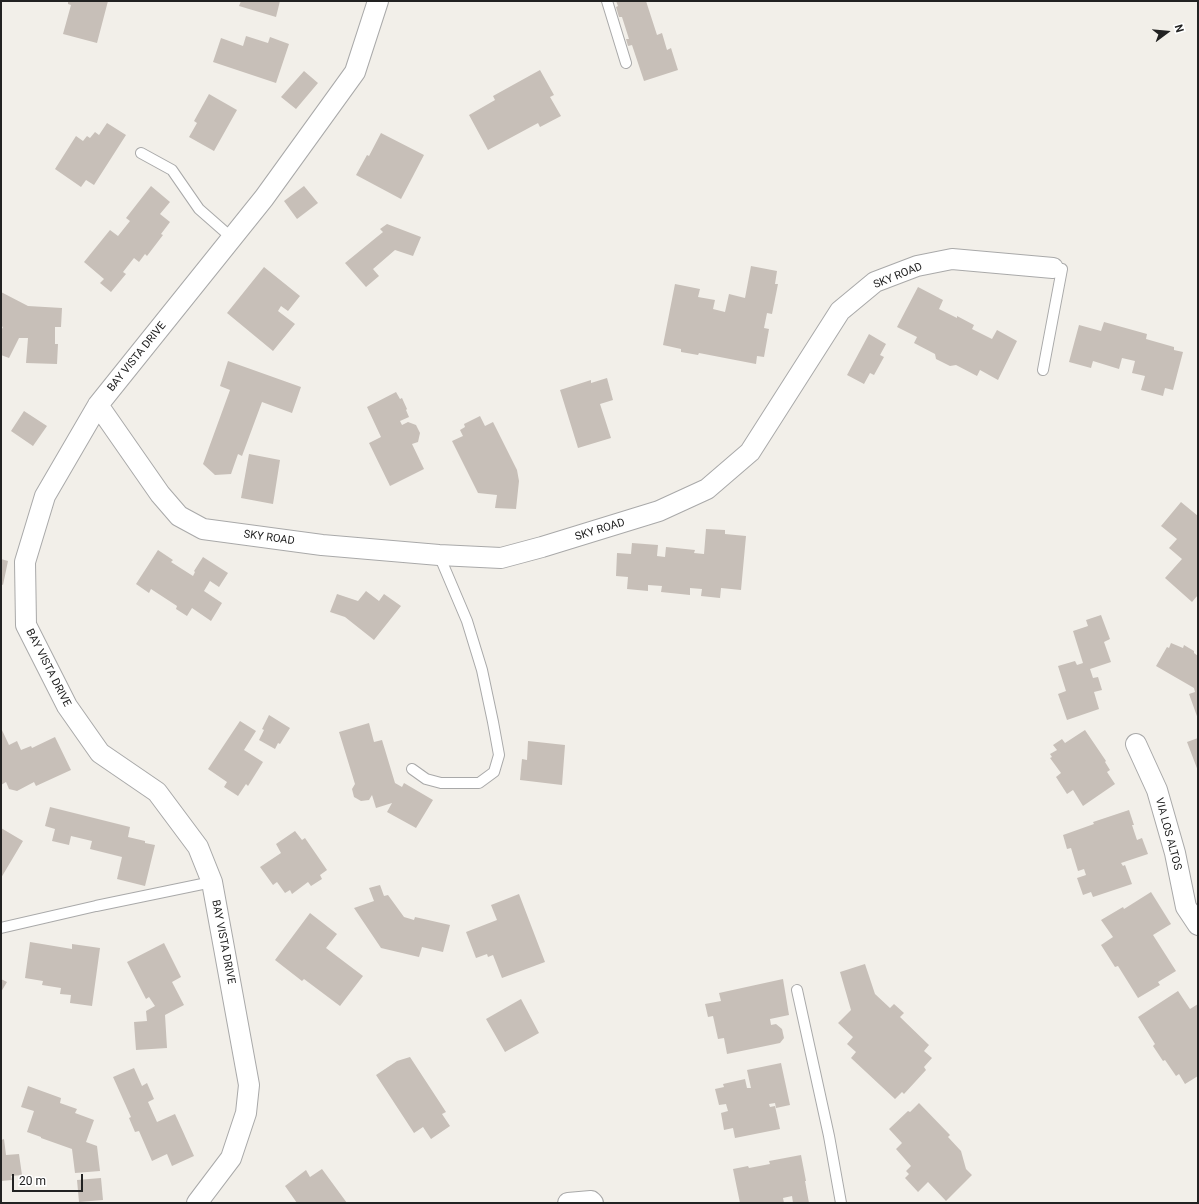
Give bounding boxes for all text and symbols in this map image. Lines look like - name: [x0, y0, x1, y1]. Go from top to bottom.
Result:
- north arrow: [1147, 12, 1187, 52]
- text: N: [1172, 23, 1186, 34]
- street label: SKY ROAD: [872, 260, 924, 292]
- street label: BAY VISTA DRIVE: [105, 320, 169, 394]
- street label: SKY ROAD: [573, 516, 627, 544]
- street label: SKY ROAD: [243, 528, 295, 548]
- street label: BAY VISTA DRIVE: [23, 627, 73, 709]
- street label: VIA LOS ALTOS: [1152, 796, 1184, 872]
- street label: BAY VISTA DRIVE: [208, 899, 238, 985]
- scale bar: [14, 1166, 85, 1192]
- text: 20 m: [19, 1174, 46, 1188]

